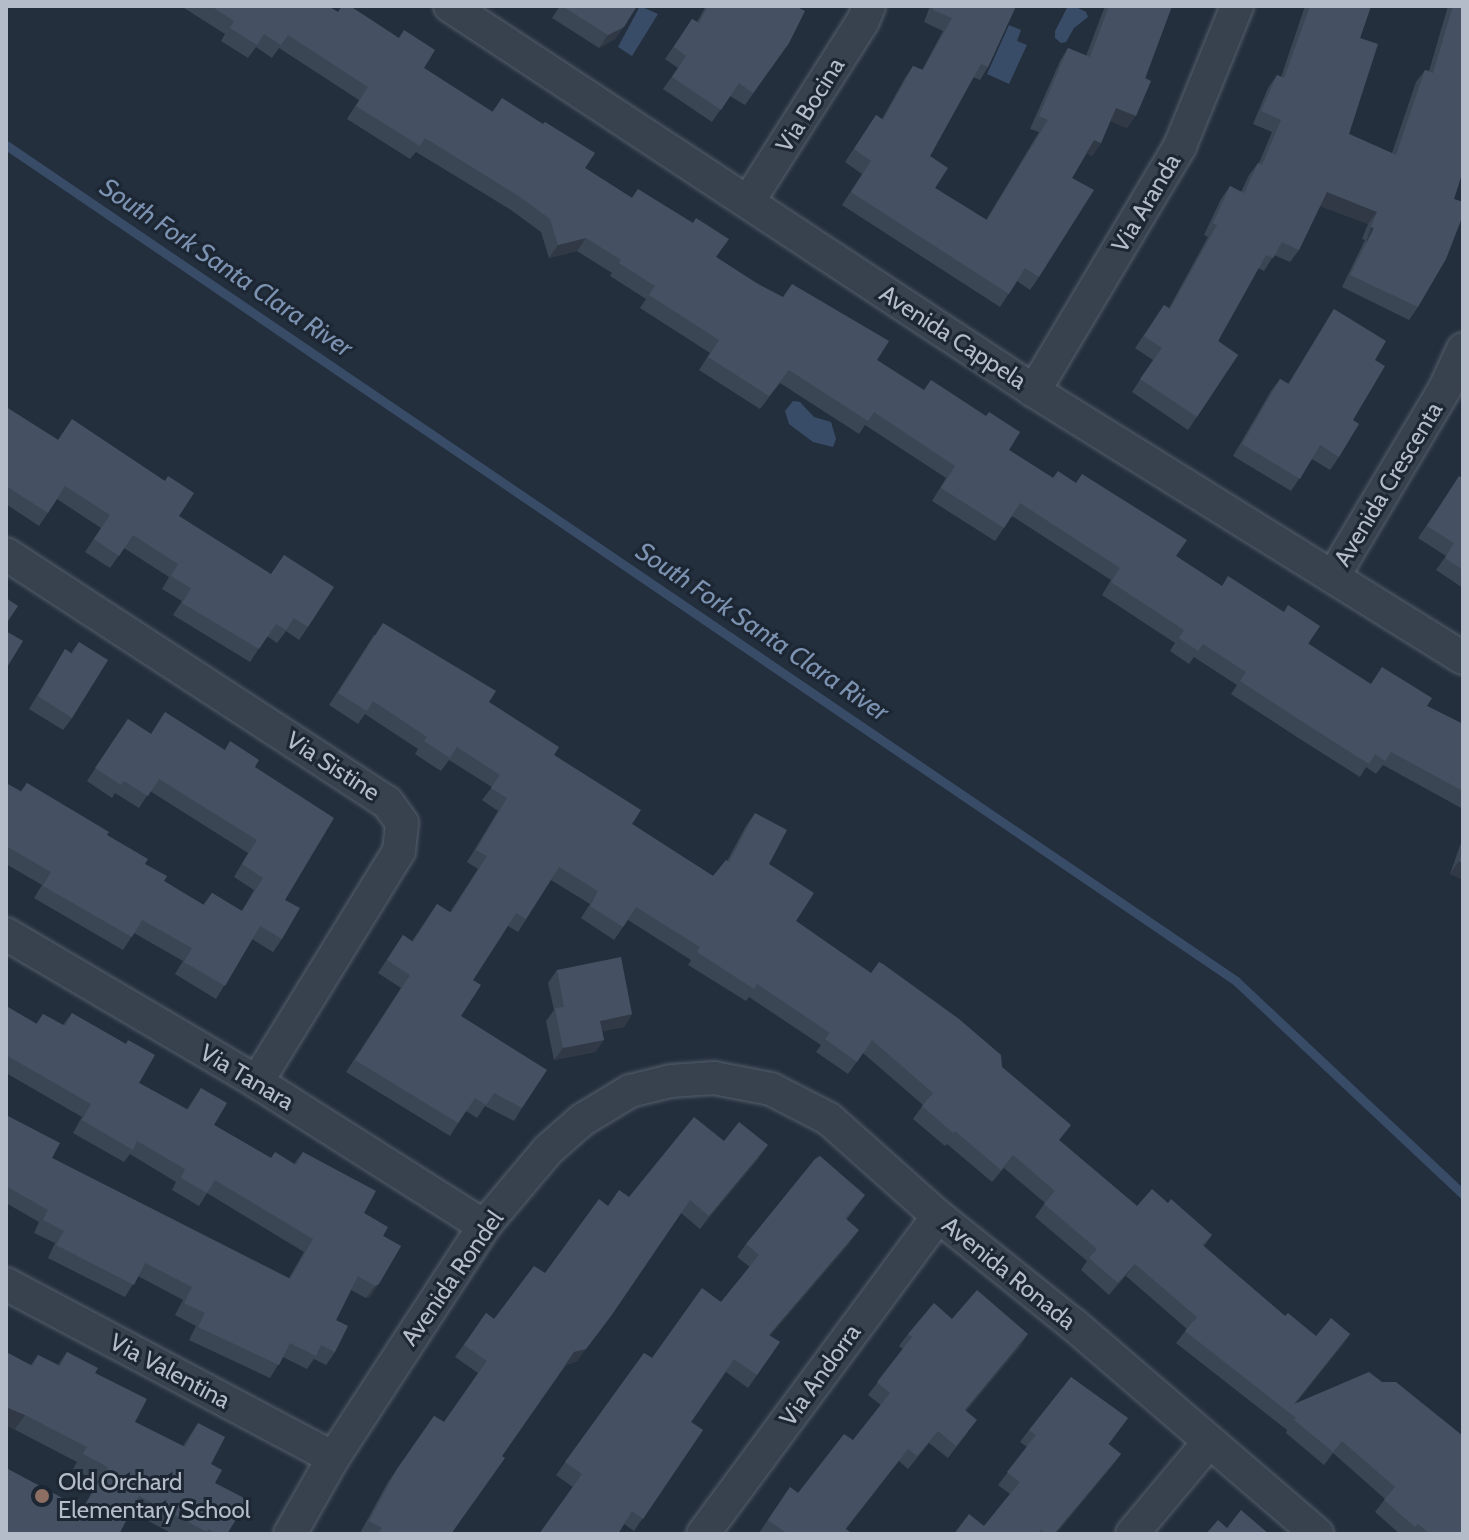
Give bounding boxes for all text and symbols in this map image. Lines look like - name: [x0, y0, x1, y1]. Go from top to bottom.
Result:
- street label: Via Bocina: [770, 52, 850, 158]
- street label: Via Aranda: [1105, 149, 1187, 257]
- water label: South Fork Santa Clara River: [94, 172, 358, 364]
- street label: Avenida Cappela: [874, 279, 1032, 395]
- street label: Avenida Crescenta: [1328, 397, 1448, 571]
- water label: South Fork Santa Clara River: [630, 536, 894, 728]
- street label: Via Sistine: [281, 725, 385, 807]
- street label: Via Tanara: [195, 1038, 299, 1116]
- street label: Avenida Rondel: [395, 1205, 509, 1351]
- street label: Avenida Ronada: [936, 1210, 1082, 1336]
- street label: Via Andorra: [773, 1318, 867, 1432]
- street label: Via Valentina: [105, 1327, 235, 1415]
- place label: Old Orchard Elementary School: [58, 1468, 250, 1524]
- marker: Old Orchard Elementary School: [33, 1487, 51, 1505]

